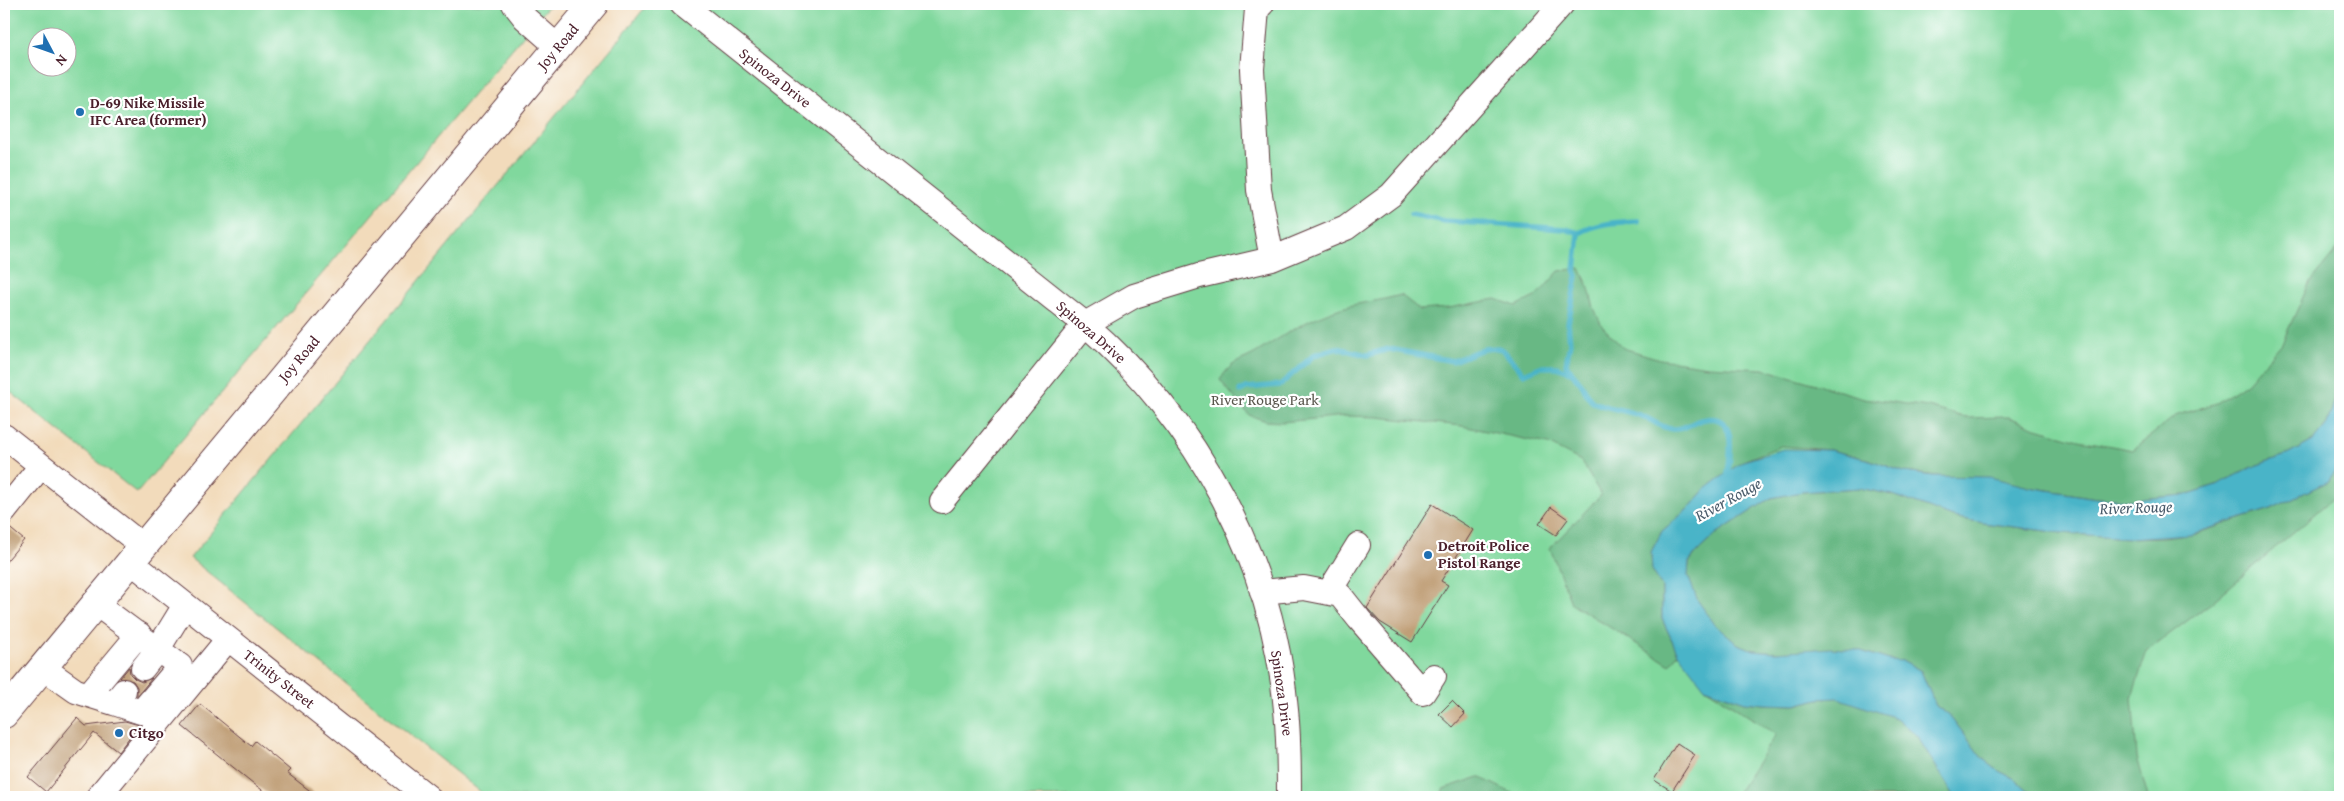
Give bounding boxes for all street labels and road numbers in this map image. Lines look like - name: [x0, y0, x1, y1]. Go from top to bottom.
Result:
- street label: Joy Road: [531, 19, 583, 76]
- street label: Spinoza Drive: [735, 43, 816, 112]
- street label: Spinoza Drive: [1052, 295, 1131, 368]
- street label: Joy Road: [272, 331, 324, 388]
- street label: Trinity Street: [239, 644, 320, 714]
- street label: Spinoza Drive: [1266, 649, 1299, 737]

